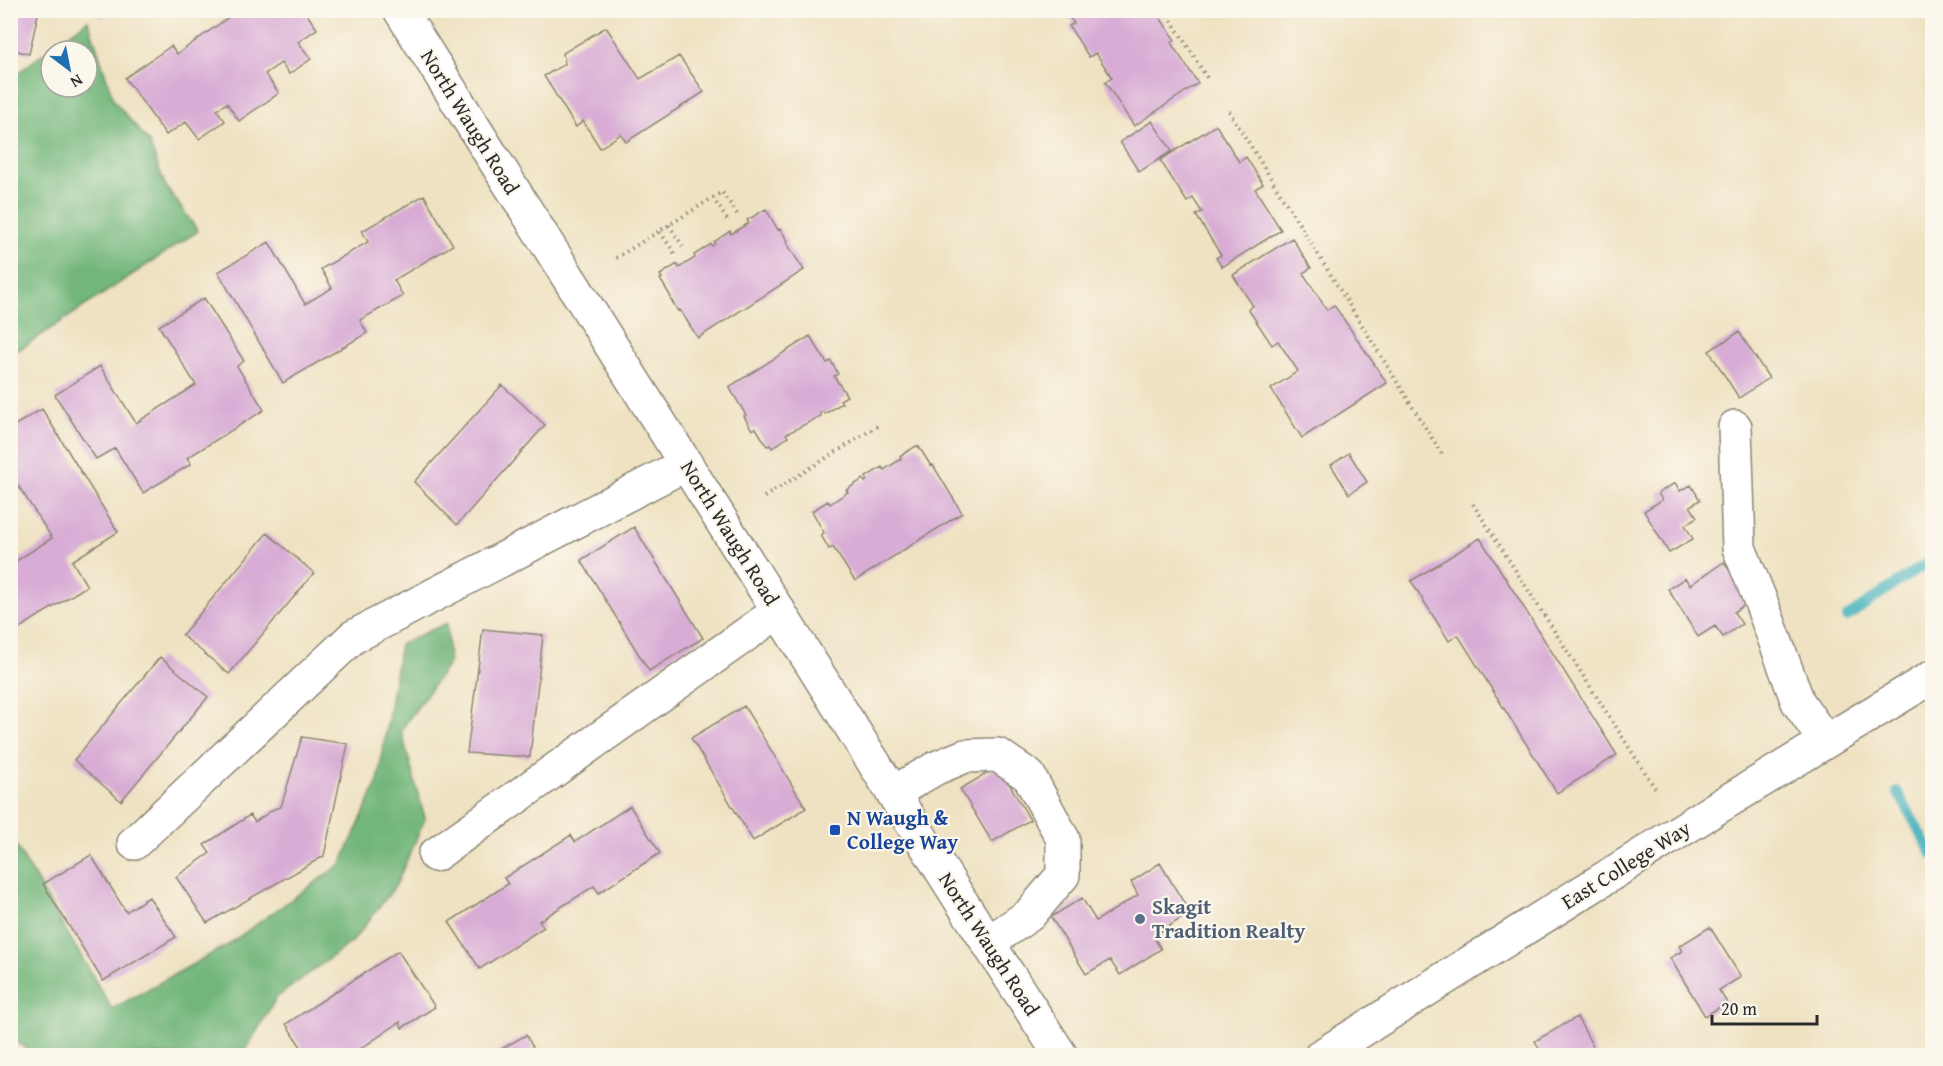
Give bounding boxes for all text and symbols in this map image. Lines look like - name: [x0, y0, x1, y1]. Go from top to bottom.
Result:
- north arrow: [39, 39, 99, 99]
- street label: North Waugh Road: [413, 43, 528, 201]
- text: N: [66, 69, 88, 95]
- street label: North Waugh Road: [673, 454, 788, 612]
- place label: N Waugh & College Way: [847, 802, 958, 857]
- street label: East College Way: [1555, 812, 1697, 917]
- marker: N Waugh & College Way: [828, 823, 842, 837]
- street label: North Waugh Road: [931, 866, 1048, 1022]
- place label: Skagit Tradition Realty: [1152, 891, 1305, 946]
- marker: Skagit Tradition Realty: [1133, 912, 1147, 926]
- scale bar: [1712, 988, 1817, 1026]
- text: 20 m: [1721, 995, 1757, 1022]

